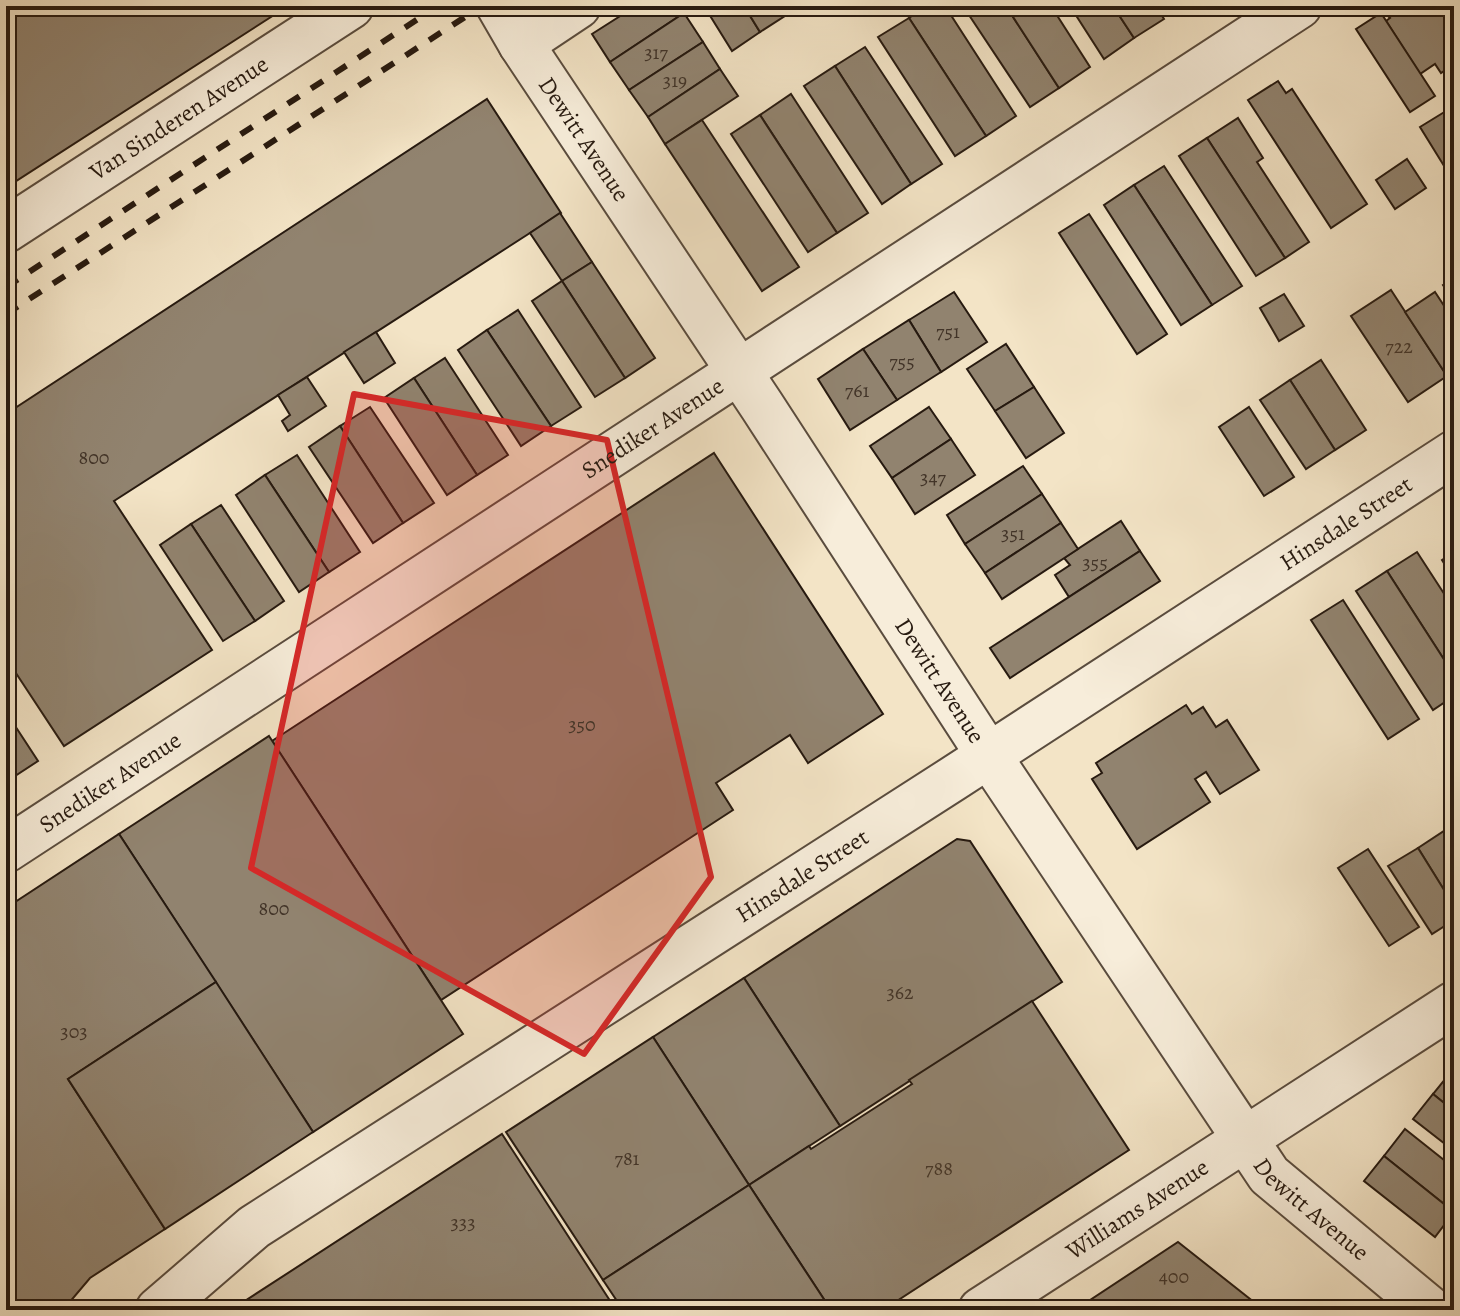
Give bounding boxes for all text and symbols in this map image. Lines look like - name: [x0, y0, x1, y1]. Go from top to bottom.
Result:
- house number: 317: [644, 39, 668, 66]
- street label: Van Sinderen Avenue: [82, 48, 274, 188]
- house number: 319: [663, 67, 687, 94]
- street label: Dewitt Avenue: [531, 70, 637, 208]
- house number: 751: [936, 318, 960, 345]
- house number: 722: [1385, 333, 1413, 360]
- house number: 755: [889, 348, 915, 375]
- street label: Snediker Avenue: [575, 370, 730, 486]
- house number: 761: [845, 377, 869, 404]
- house number: 800: [78, 444, 110, 471]
- house number: 347: [920, 464, 946, 491]
- street label: Hinsdale Street: [1274, 468, 1418, 578]
- house number: 351: [1001, 520, 1025, 547]
- house number: 355: [1082, 549, 1108, 576]
- street label: Dewitt Avenue: [888, 612, 993, 749]
- house number: 350: [568, 711, 596, 738]
- street label: Snediker Avenue: [33, 724, 187, 840]
- street label: Hinsdale Street: [729, 821, 875, 930]
- house number: 800: [258, 895, 290, 922]
- house number: 362: [886, 979, 914, 1006]
- house number: 303: [60, 1018, 88, 1045]
- house number: 781: [615, 1145, 640, 1172]
- street label: Williams Avenue: [1059, 1151, 1215, 1267]
- street label: Dewitt Avenue: [1246, 1151, 1376, 1268]
- house number: 788: [925, 1155, 953, 1182]
- house number: 333: [451, 1209, 475, 1236]
- house number: 400: [1159, 1263, 1189, 1290]

